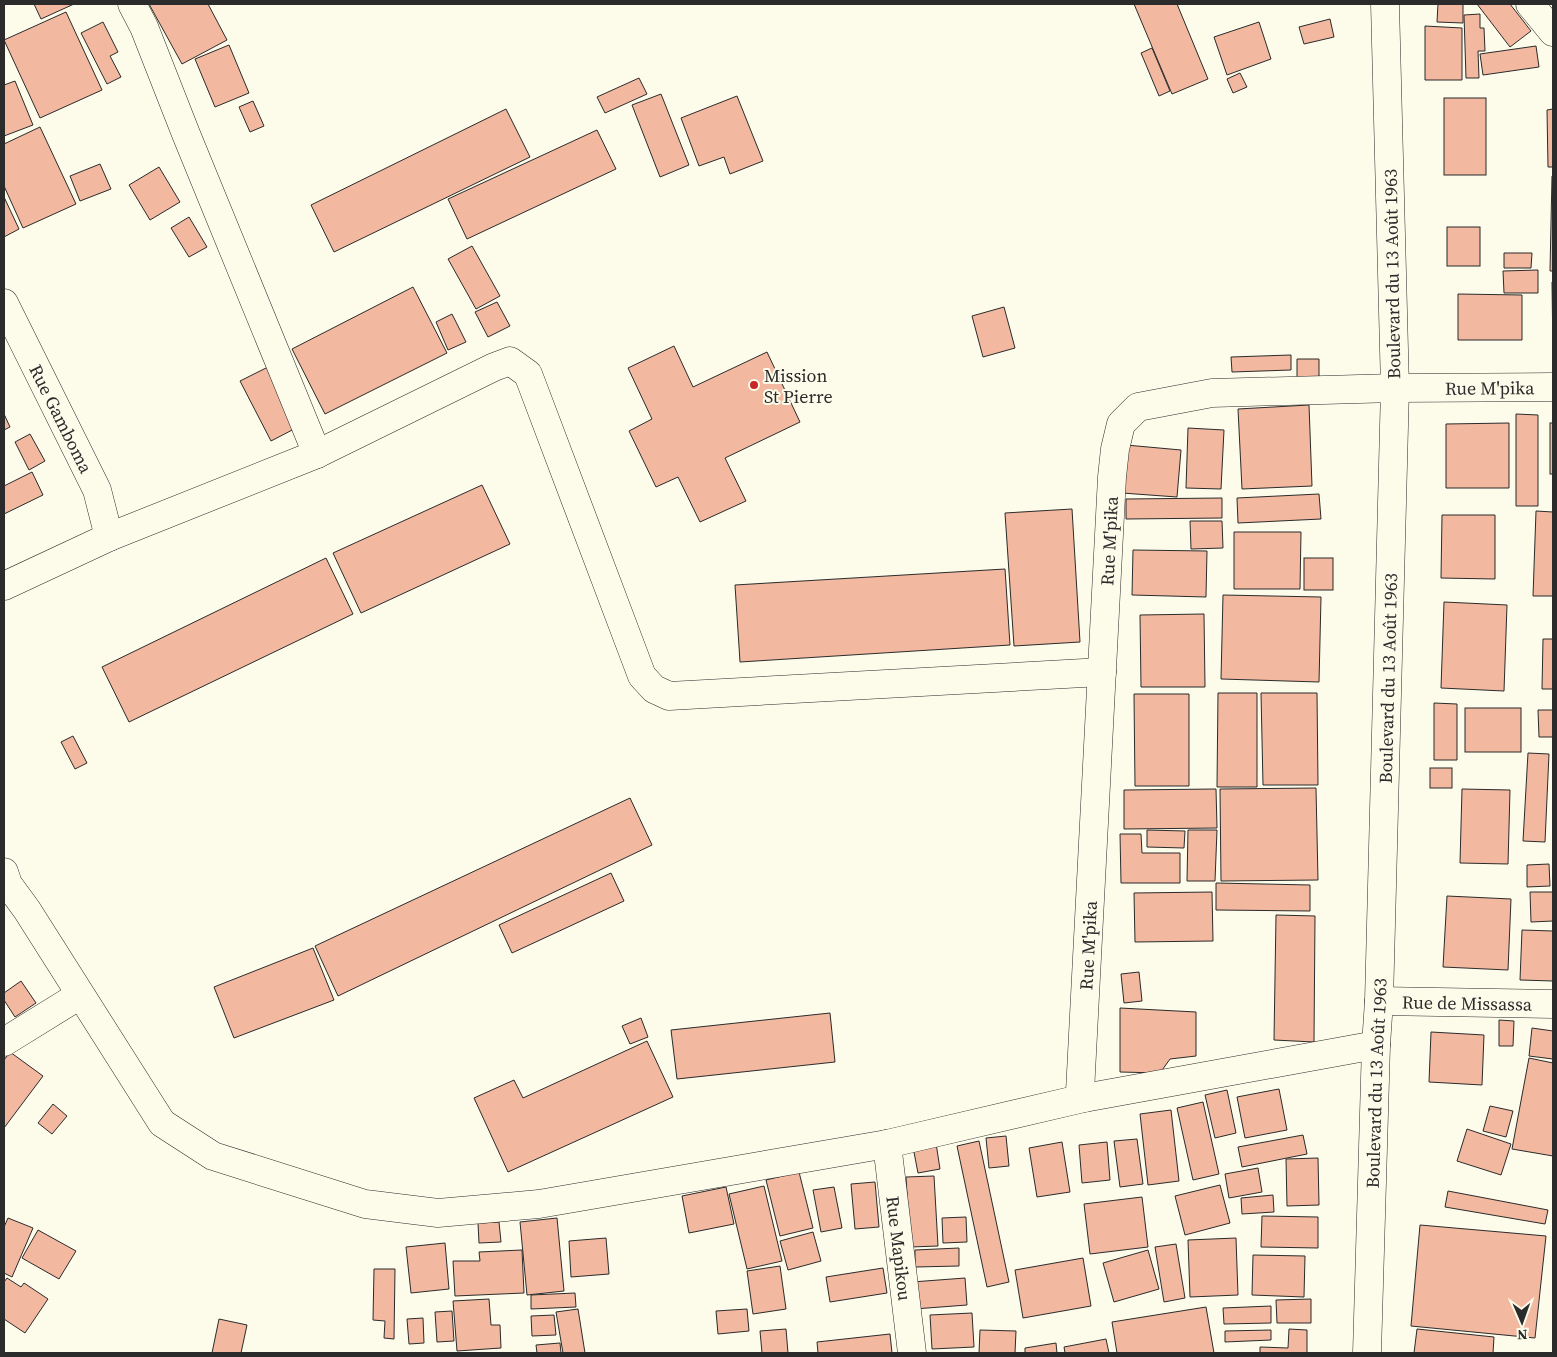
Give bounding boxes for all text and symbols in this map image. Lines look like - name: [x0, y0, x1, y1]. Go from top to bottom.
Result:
- street label: Boulevard du 13 Août 1963: [1378, 169, 1406, 379]
- street label: Rue Gamboma: [24, 360, 99, 478]
- place label: Mission St Pierre: [764, 363, 833, 409]
- street label: Rue M'pika: [1445, 375, 1535, 400]
- marker: Mission St Pierre: [748, 379, 760, 391]
- street label: Rue M'pika: [1094, 495, 1124, 586]
- street label: Boulevard du 13 Août 1963: [1372, 573, 1403, 784]
- street label: Rue M'pika: [1073, 899, 1102, 991]
- street label: Boulevard du 13 Août 1963: [1359, 978, 1392, 1189]
- street label: Rue de Missassa: [1402, 989, 1533, 1016]
- street label: Rue Mapikou: [881, 1194, 918, 1302]
- north arrow: [1497, 1297, 1547, 1347]
- text: N: [1517, 1325, 1528, 1345]

